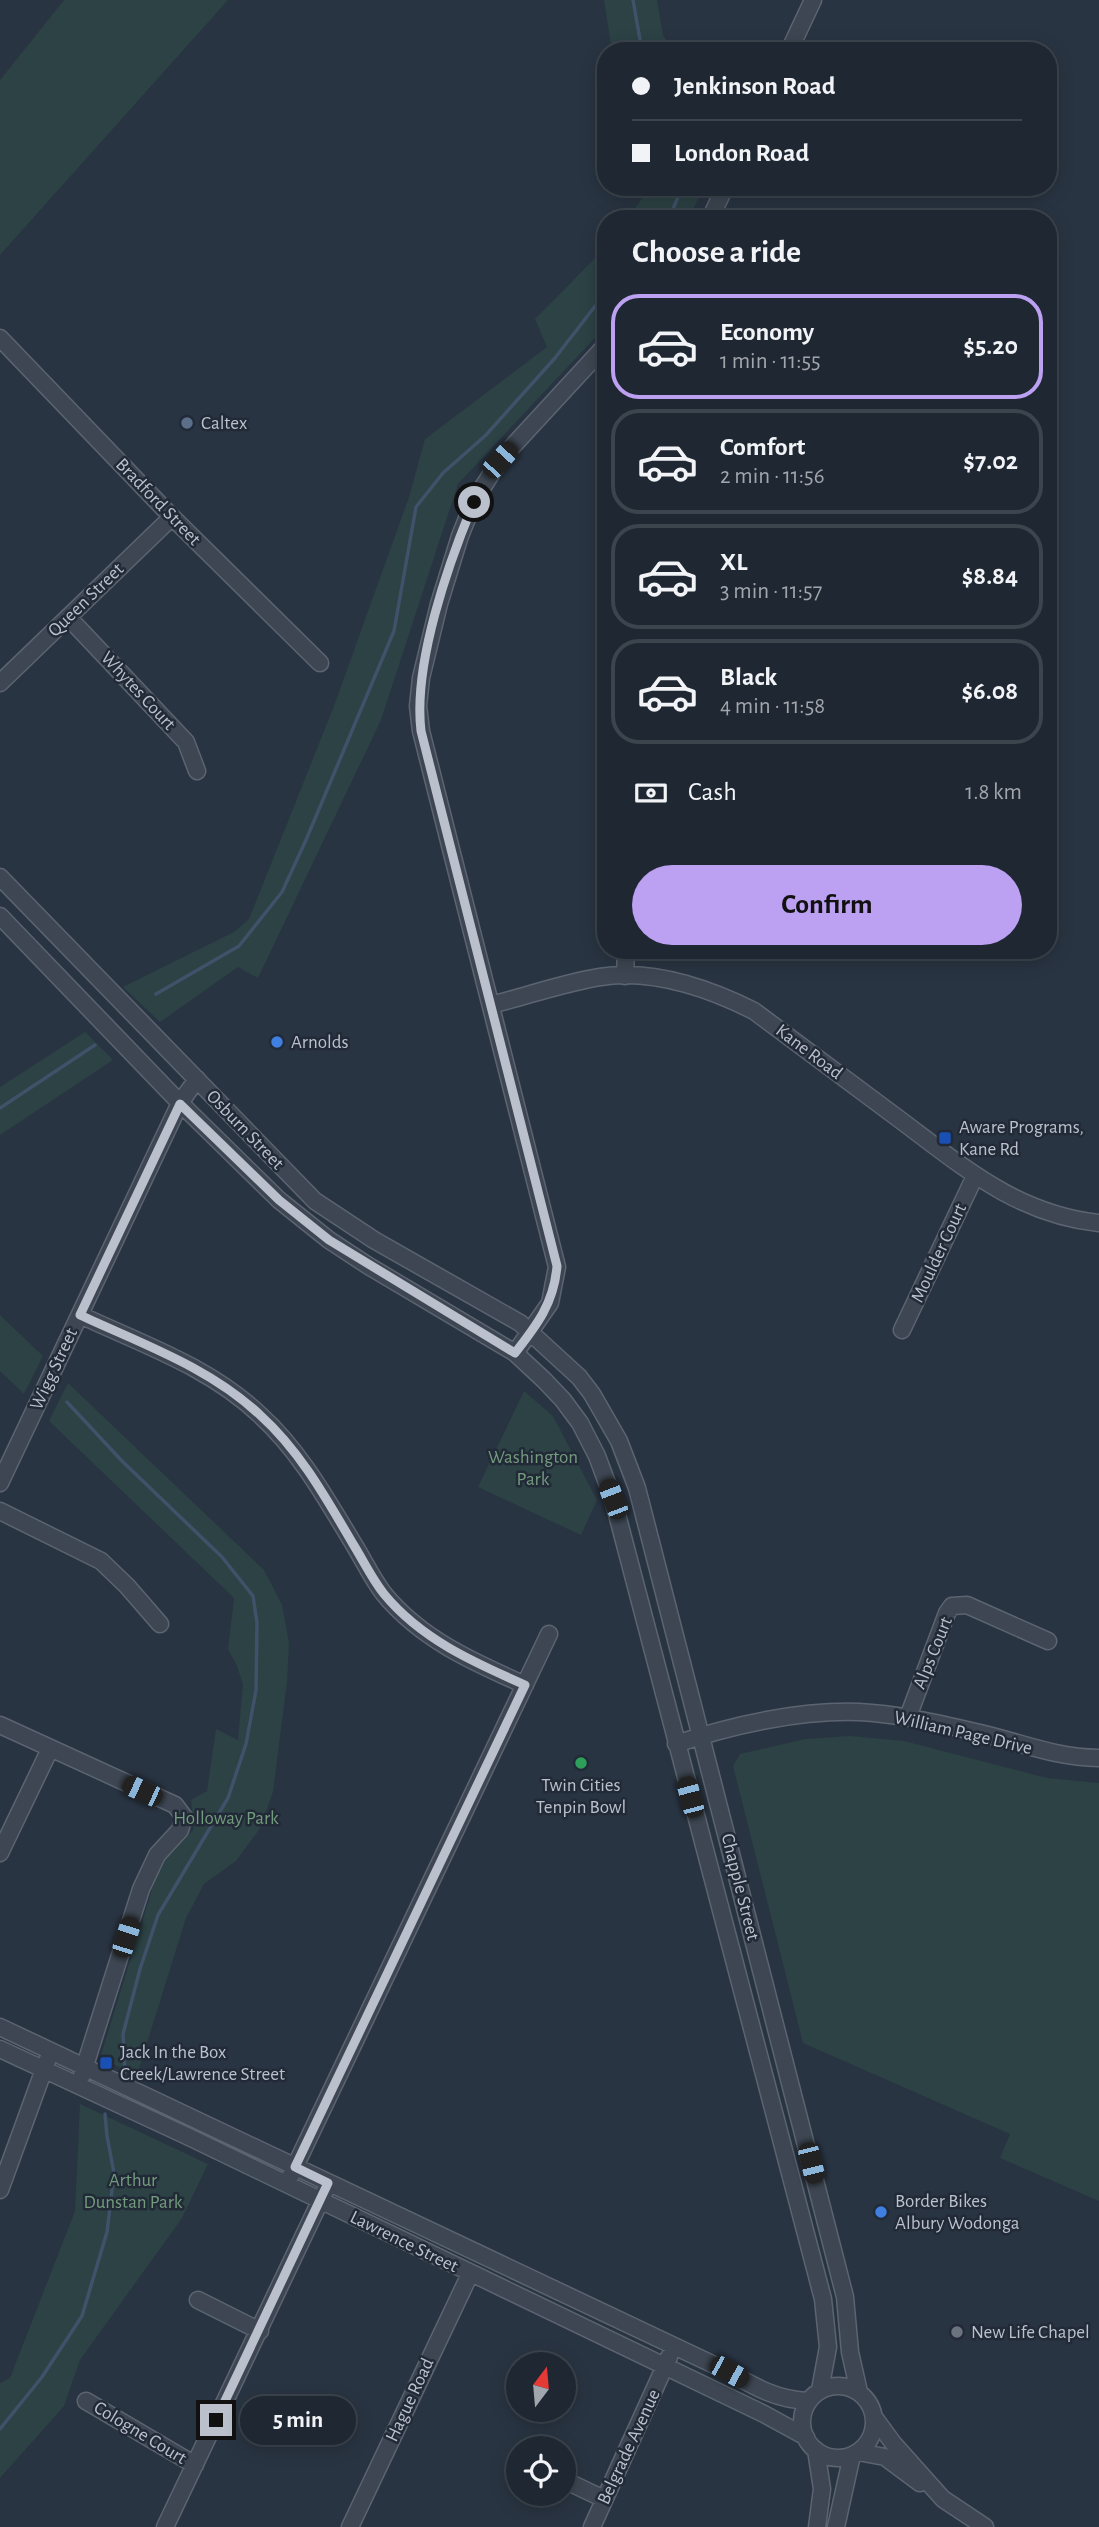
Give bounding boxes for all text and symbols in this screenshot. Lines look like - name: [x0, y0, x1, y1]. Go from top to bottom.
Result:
- text: Jenkinson Road: [674, 73, 836, 99]
- text: London Road: [674, 140, 809, 166]
- text: Choose a ride: [632, 236, 801, 268]
- icon: car: [636, 315, 699, 378]
- text: Economy: [720, 319, 814, 345]
- text: $5.20: [963, 333, 1018, 359]
- text: 1 min · 11:55: [720, 350, 821, 373]
- place label: Caltex: [201, 414, 247, 433]
- marker: Caltex: [179, 415, 195, 431]
- icon: car: [636, 430, 699, 493]
- text: Comfort: [720, 434, 805, 460]
- car: [479, 437, 522, 483]
- text: $7.02: [963, 448, 1018, 474]
- street label: Bradford Street: [112, 455, 204, 549]
- text: 2 min · 11:56: [720, 465, 824, 488]
- route start: [458, 486, 490, 518]
- icon: car: [636, 545, 699, 608]
- text: XL: [720, 549, 747, 575]
- street label: Queen Street: [45, 559, 127, 641]
- text: $8.84: [962, 563, 1018, 589]
- text: 3 min · 11:57: [720, 580, 822, 603]
- street label: Whytes Court: [97, 648, 179, 734]
- icon: car: [636, 660, 699, 723]
- text: Black: [720, 664, 777, 690]
- text: $6.08: [961, 678, 1018, 704]
- text: 4 min · 11:58: [720, 695, 825, 718]
- icon: cash: [632, 774, 670, 812]
- text: Cash: [688, 779, 737, 805]
- text: 1.8 km: [965, 781, 1022, 804]
- button: Confirm: [632, 865, 1022, 945]
- street label: Kane Road: [772, 1021, 846, 1083]
- place label: Arnolds: [291, 1033, 349, 1052]
- marker: Arnolds: [269, 1034, 285, 1050]
- street label: Osburn Street: [203, 1087, 287, 1173]
- place label: Aware Programs, Kane Rd: [959, 1118, 1084, 1159]
- marker: Aware Programs, Kane Rd: [937, 1130, 953, 1146]
- street label: Moulder Court: [908, 1201, 970, 1305]
- street label: Wigg Street: [27, 1325, 81, 1413]
- park label: Washington Park: [488, 1448, 578, 1489]
- car: [596, 1476, 631, 1522]
- street label: Alps Court: [910, 1614, 956, 1692]
- street label: William Page Drive: [892, 1708, 1034, 1758]
- marker: Twin Cities Tenpin Bowl: [573, 1755, 589, 1771]
- car: [119, 1773, 166, 1809]
- car: [675, 1774, 706, 1820]
- place label: Twin Cities Tenpin Bowl: [536, 1776, 626, 1817]
- park label: Holloway Park: [173, 1809, 279, 1828]
- street label: Chapple Street: [718, 1832, 762, 1942]
- car: [110, 1914, 143, 1960]
- place label: Jack In the Box Creek/Lawrence Street: [120, 2043, 285, 2084]
- marker: Jack In the Box Creek/Lawrence Street: [98, 2055, 114, 2071]
- car: [796, 2140, 827, 2186]
- park label: Arthur Dunstan Park: [84, 2171, 183, 2212]
- place label: Border Bikes Albury Wodonga: [895, 2192, 1020, 2233]
- marker: Border Bikes Albury Wodonga: [873, 2204, 889, 2220]
- street label: Lawrence Street: [347, 2208, 461, 2276]
- place label: New Life Chapel: [971, 2323, 1090, 2342]
- marker: New Life Chapel: [949, 2324, 965, 2340]
- north arrow: [506, 2352, 576, 2422]
- map controls: [506, 2352, 576, 2506]
- car: [706, 2353, 753, 2391]
- street label: Hague Road: [382, 2355, 438, 2445]
- street label: Belgrade Avenue: [594, 2387, 664, 2507]
- callout: 5 min: [241, 2396, 356, 2444]
- street label: Cologne Court: [90, 2398, 190, 2468]
- route end: [200, 2404, 232, 2436]
- text: 5 min: [273, 2409, 323, 2432]
- button: locate: [506, 2436, 576, 2506]

